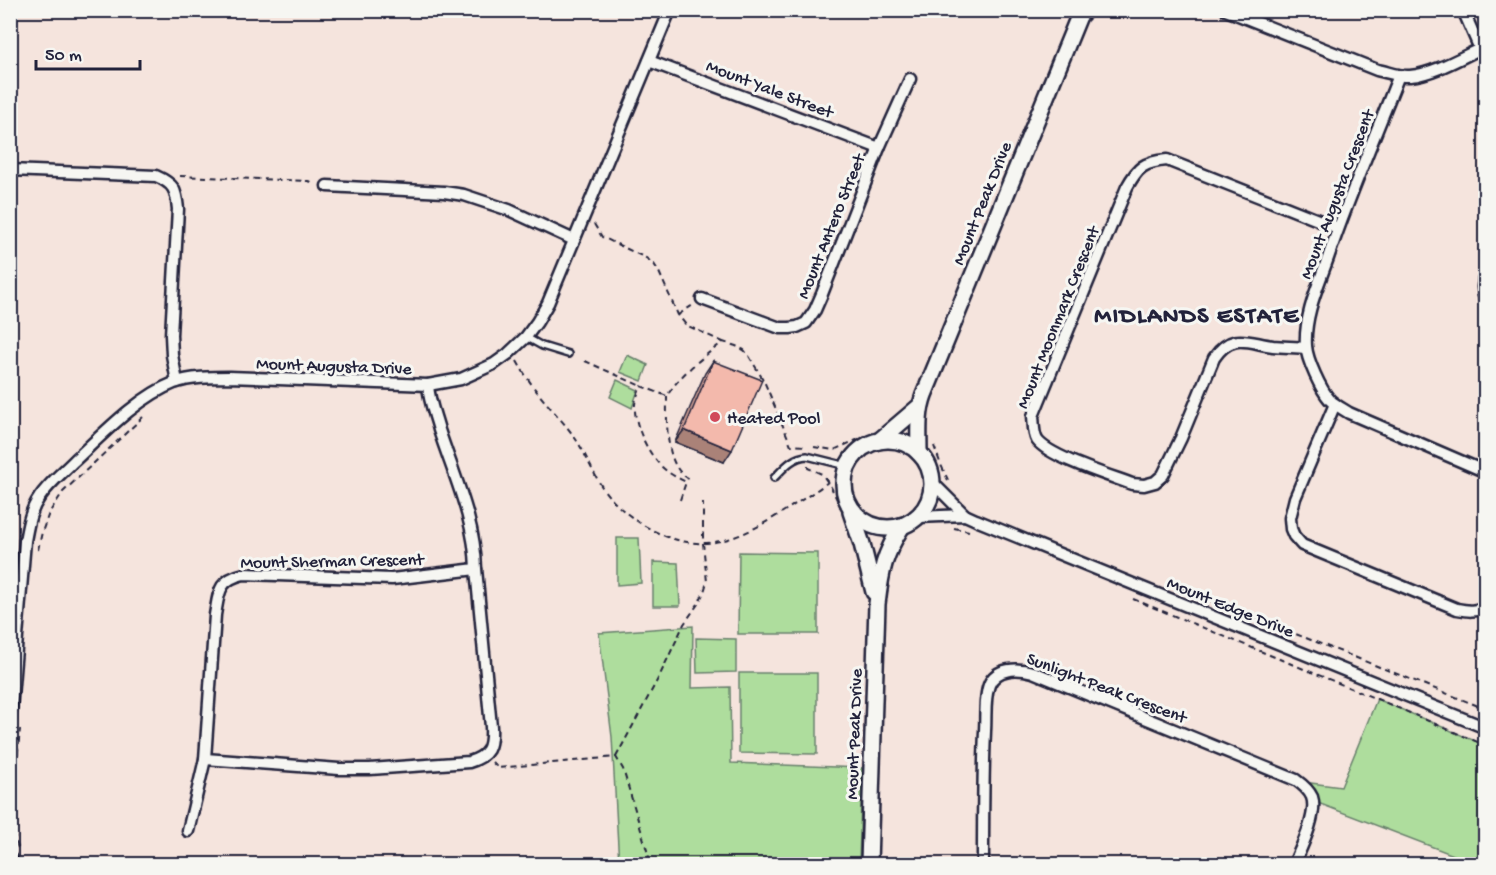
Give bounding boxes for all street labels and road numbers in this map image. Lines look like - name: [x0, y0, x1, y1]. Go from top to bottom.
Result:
- street label: Mount Yale Street: [703, 56, 837, 125]
- street label: Mount Augusta Crescent: [1296, 106, 1381, 283]
- street label: Mount Peak Drive: [949, 139, 1018, 269]
- street label: Mount Antero Street: [794, 150, 872, 302]
- street label: Mount Moonmark Crescent: [1013, 222, 1106, 412]
- street label: Mount Augusta Drive: [256, 354, 413, 381]
- street label: Mount Sherman Crescent: [240, 550, 425, 575]
- street label: Mount Edge Drive: [1163, 573, 1297, 644]
- street label: Sunlight Peak Crescent: [1023, 649, 1191, 730]
- street label: Mount Peak Drive: [843, 667, 868, 800]

